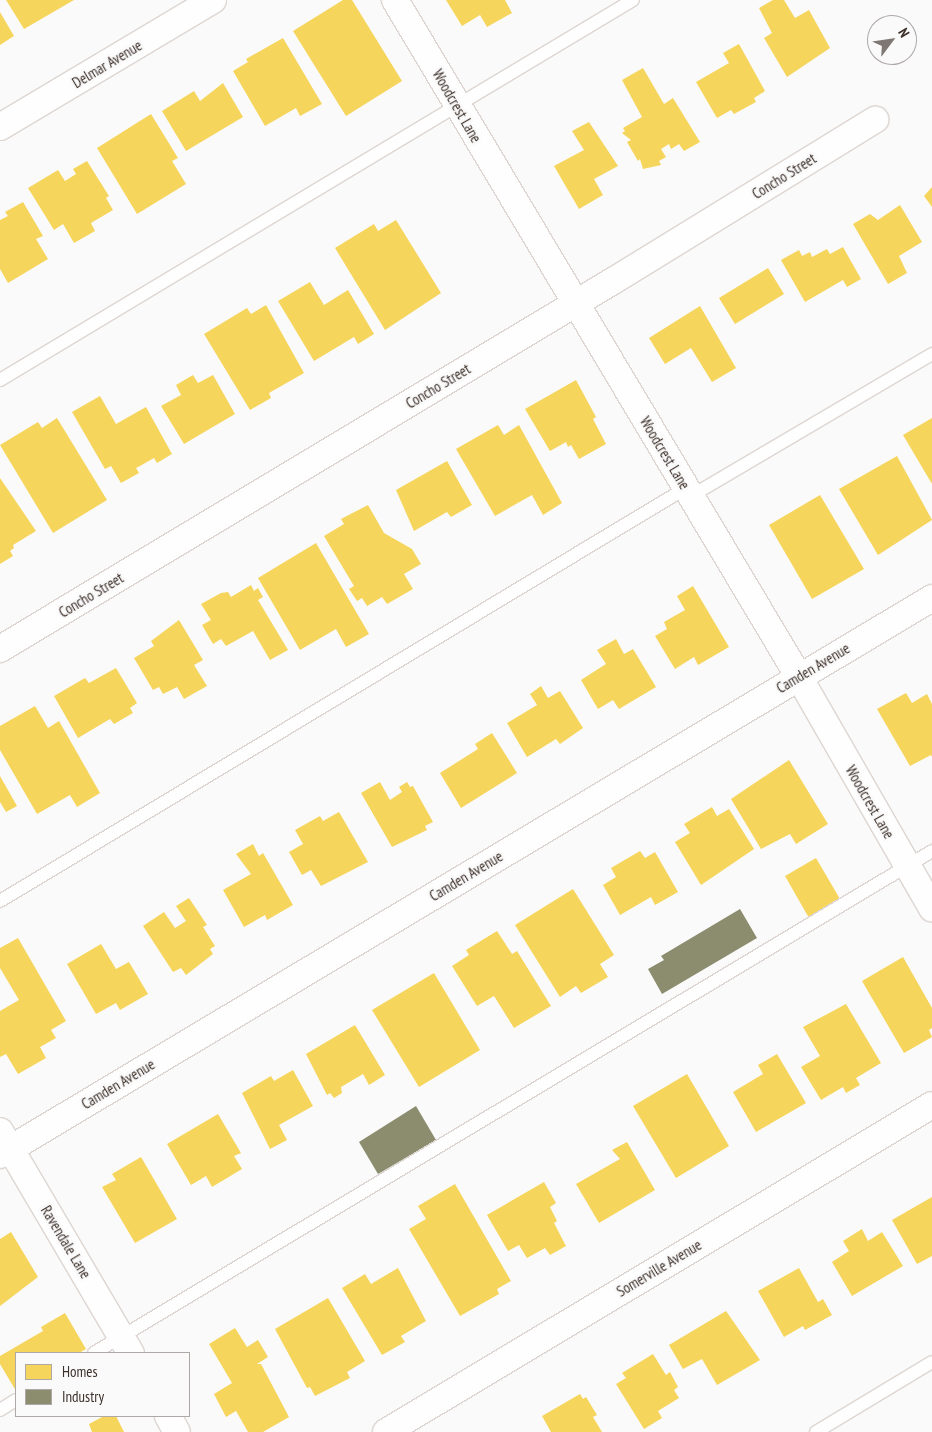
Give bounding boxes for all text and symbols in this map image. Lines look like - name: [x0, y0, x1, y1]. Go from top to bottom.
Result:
- north arrow: [867, 15, 917, 65]
- text: N: [894, 25, 914, 41]
- street label: Delmar Avenue: [69, 36, 145, 92]
- street label: Woodcrest Lane: [429, 66, 485, 146]
- street label: Concho Street: [749, 149, 819, 203]
- street label: Concho Street: [402, 360, 474, 412]
- street label: Woodcrest Lane: [636, 413, 694, 493]
- street label: Concho Street: [55, 569, 127, 621]
- street label: Camden Avenue: [773, 639, 853, 697]
- street label: Woodcrest Lane: [842, 762, 898, 842]
- street label: Camden Avenue: [426, 847, 506, 905]
- street label: Camden Avenue: [78, 1055, 158, 1113]
- street label: Ravendale Lane: [37, 1202, 95, 1282]
- street label: Somerville Avenue: [613, 1235, 705, 1301]
- legend: [15, 1352, 190, 1417]
- text: Homes: [62, 1362, 98, 1381]
- text: Industry: [62, 1387, 104, 1406]

